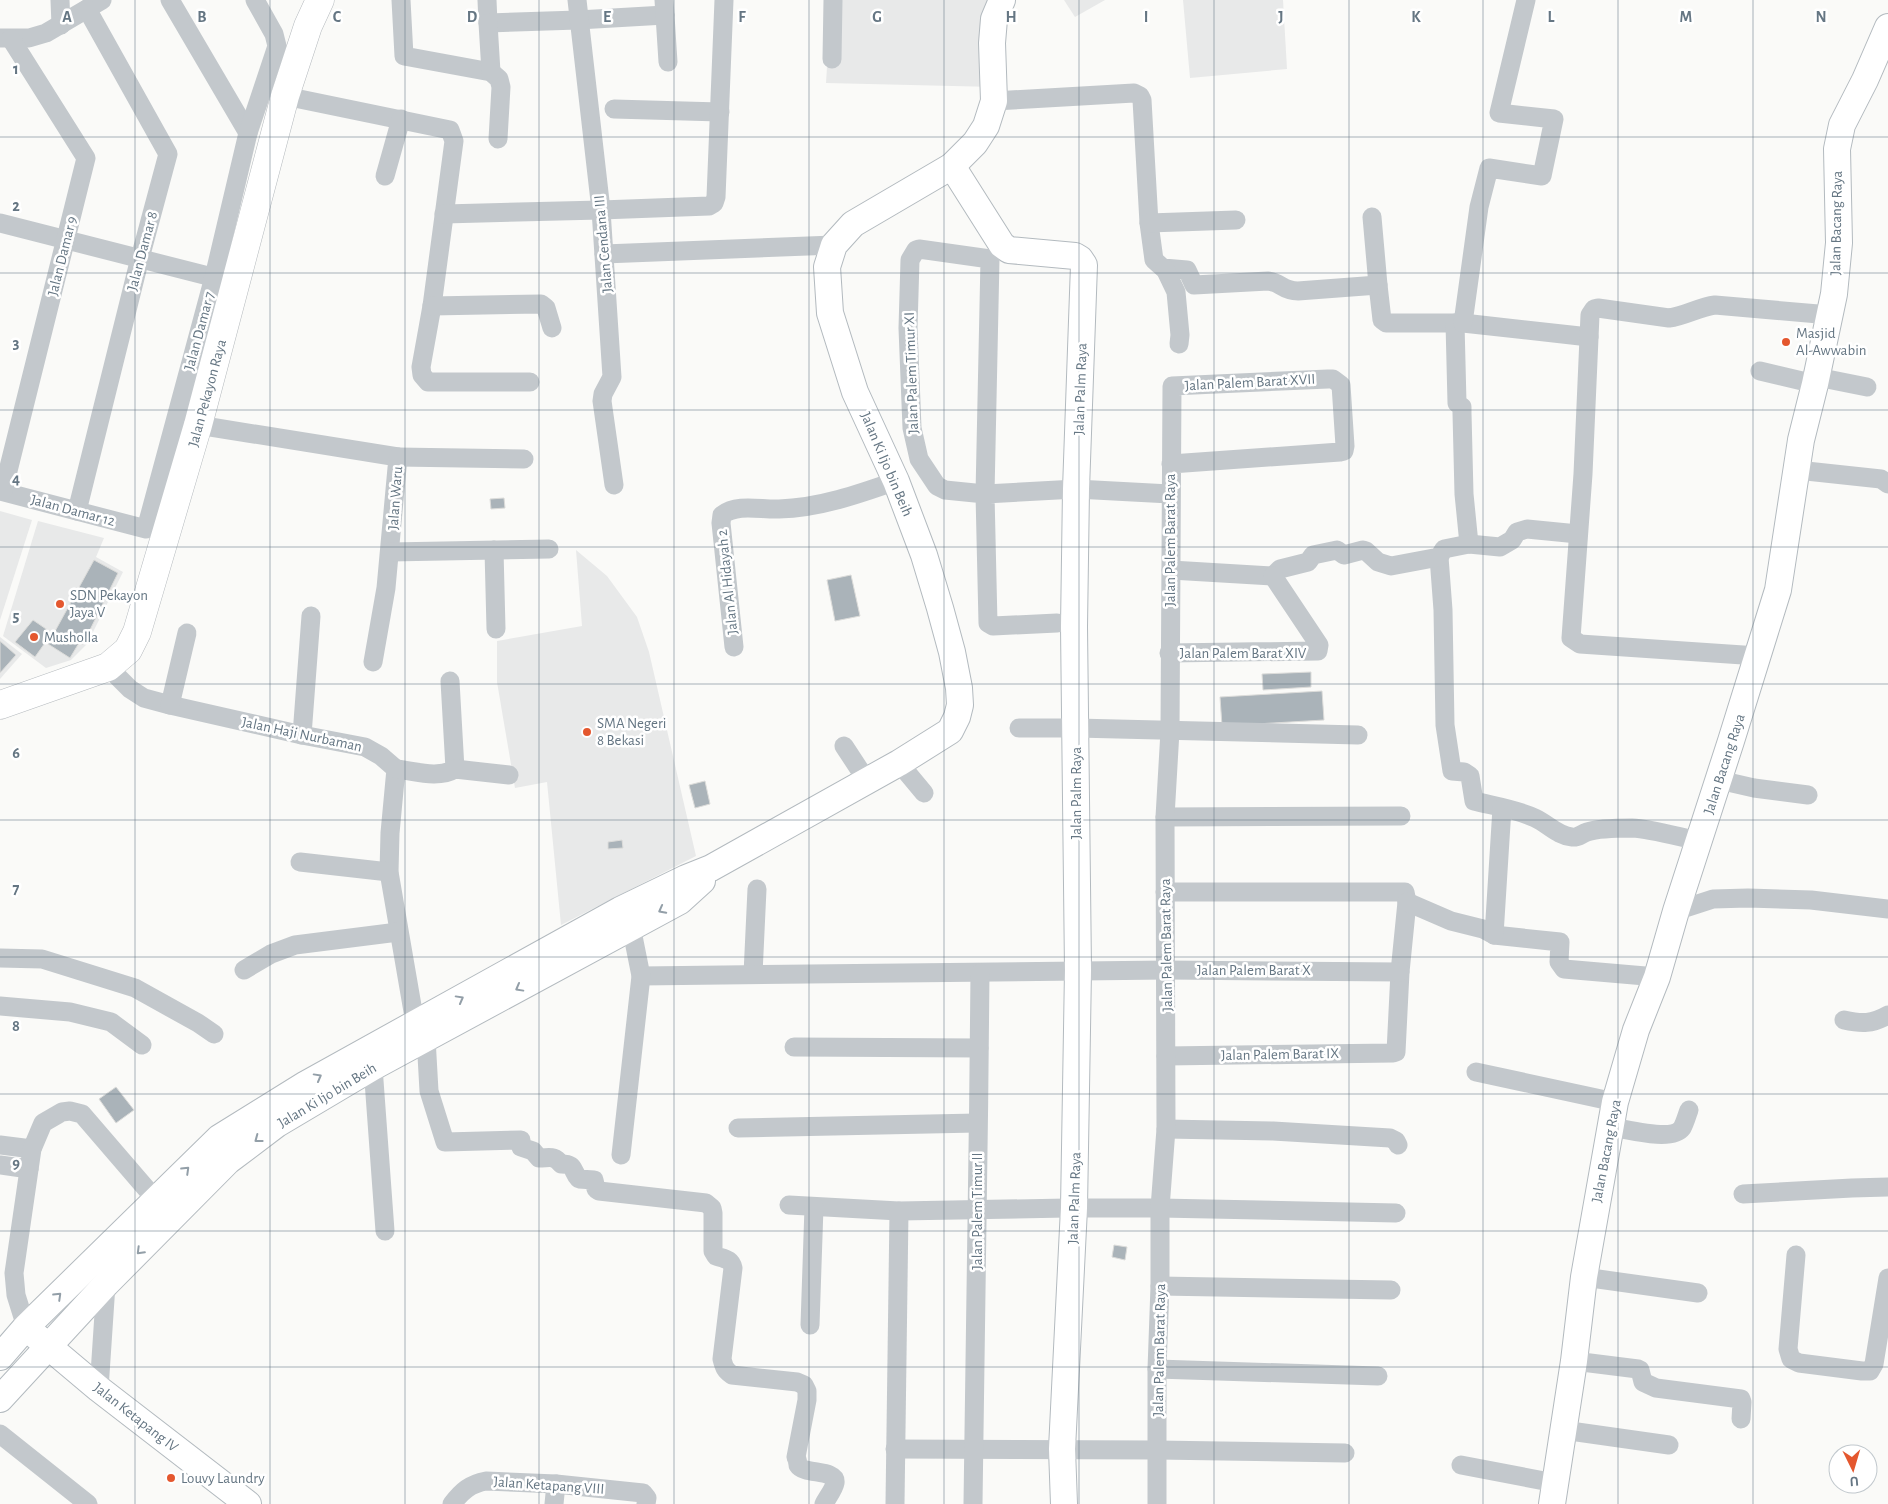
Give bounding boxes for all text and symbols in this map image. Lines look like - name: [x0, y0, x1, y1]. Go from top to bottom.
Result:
- text: A: [62, 9, 72, 25]
- text: B: [197, 9, 207, 25]
- text: C: [333, 9, 342, 25]
- text: D: [467, 9, 478, 25]
- text: E: [603, 9, 611, 25]
- text: F: [738, 9, 746, 25]
- text: G: [872, 9, 882, 25]
- text: H: [1005, 9, 1017, 25]
- text: I: [1144, 9, 1148, 25]
- text: J: [1278, 9, 1284, 25]
- text: K: [1411, 9, 1421, 25]
- text: L: [1548, 9, 1555, 25]
- text: M: [1680, 9, 1692, 25]
- text: N: [1815, 9, 1827, 25]
- text: 1: [13, 61, 19, 77]
- street label: Jalan Bacang Raya: [1828, 170, 1845, 275]
- street label: Jalan Cendana III: [592, 195, 615, 293]
- text: 2: [12, 198, 20, 214]
- street label: Jalan Damar 8: [125, 210, 160, 293]
- street label: Jalan Damar 9: [45, 215, 80, 298]
- street label: Jalan Damar 7: [182, 290, 217, 372]
- street label: Jalan Palem Timur XI: [902, 312, 921, 434]
- place label: Masjid Al-Awwabin: [1796, 326, 1867, 358]
- text: 3: [13, 335, 20, 351]
- marker: Masjid Al-Awwabin: [1780, 336, 1792, 348]
- street label: Jalan Pekayon Raya: [186, 338, 229, 449]
- street label: Jalan Palm Raya: [1071, 343, 1090, 435]
- street label: Jalan Palem Barat XVII: [1184, 372, 1316, 393]
- street label: Jalan Ki Ijo bin Beih: [858, 410, 915, 519]
- street label: Jalan Waru: [386, 465, 405, 530]
- text: 4: [12, 471, 20, 487]
- street label: Jalan Palem Barat Raya: [1163, 473, 1178, 607]
- street label: Jalan Damar 12: [29, 492, 117, 529]
- street label: Jalan Al Hidayah 2: [715, 529, 740, 635]
- place label: SDN Pekayon Jaya V: [70, 588, 148, 620]
- marker: SDN Pekayon Jaya V: [54, 598, 66, 610]
- text: 5: [13, 608, 20, 624]
- place label: Musholla: [44, 630, 98, 645]
- marker: Musholla: [28, 631, 40, 643]
- street label: Jalan Palem Barat XIV: [1180, 646, 1307, 661]
- street label: Jalan Bacang Raya: [1701, 712, 1748, 816]
- street label: Jalan Haji Nurbaman: [240, 714, 363, 755]
- place label: SMA Negeri 8 Bekasi: [597, 716, 666, 748]
- marker: SMA Negeri 8 Bekasi: [581, 726, 593, 738]
- text: 6: [12, 745, 20, 761]
- street label: Jalan Palm Raya: [1069, 747, 1084, 839]
- street label: Jalan Palem Barat Raya: [1158, 878, 1175, 1012]
- text: 7: [13, 881, 20, 897]
- one-way arrow: [658, 904, 667, 914]
- street label: Jalan Palem Barat X: [1197, 963, 1311, 978]
- one-way arrow: [515, 981, 524, 991]
- one-way arrow: [455, 995, 464, 1005]
- text: 8: [12, 1018, 20, 1034]
- street label: Jalan Palem Barat IX: [1221, 1046, 1339, 1063]
- street label: Jalan Ki Ijo bin Beih: [275, 1060, 379, 1131]
- one-way arrow: [313, 1073, 322, 1083]
- street label: Jalan Bacang Raya: [1589, 1098, 1624, 1204]
- one-way arrow: [254, 1133, 264, 1142]
- street label: Jalan Palem Timur II: [970, 1152, 985, 1270]
- street label: Jalan Palm Raya: [1065, 1152, 1084, 1244]
- text: 9: [12, 1155, 20, 1171]
- one-way arrow: [180, 1167, 189, 1176]
- one-way arrow: [137, 1245, 146, 1254]
- street label: Jalan Palem Barat Raya: [1151, 1283, 1168, 1417]
- one-way arrow: [52, 1293, 61, 1302]
- street label: Jalan Ketapang IV: [91, 1380, 181, 1455]
- north arrow: [1828, 1444, 1878, 1494]
- place label: Louvy Laundry: [181, 1471, 265, 1486]
- marker: Louvy Laundry: [165, 1472, 177, 1484]
- street label: Jalan Ketapang VIII: [493, 1474, 605, 1497]
- text: U: [1849, 1474, 1859, 1488]

